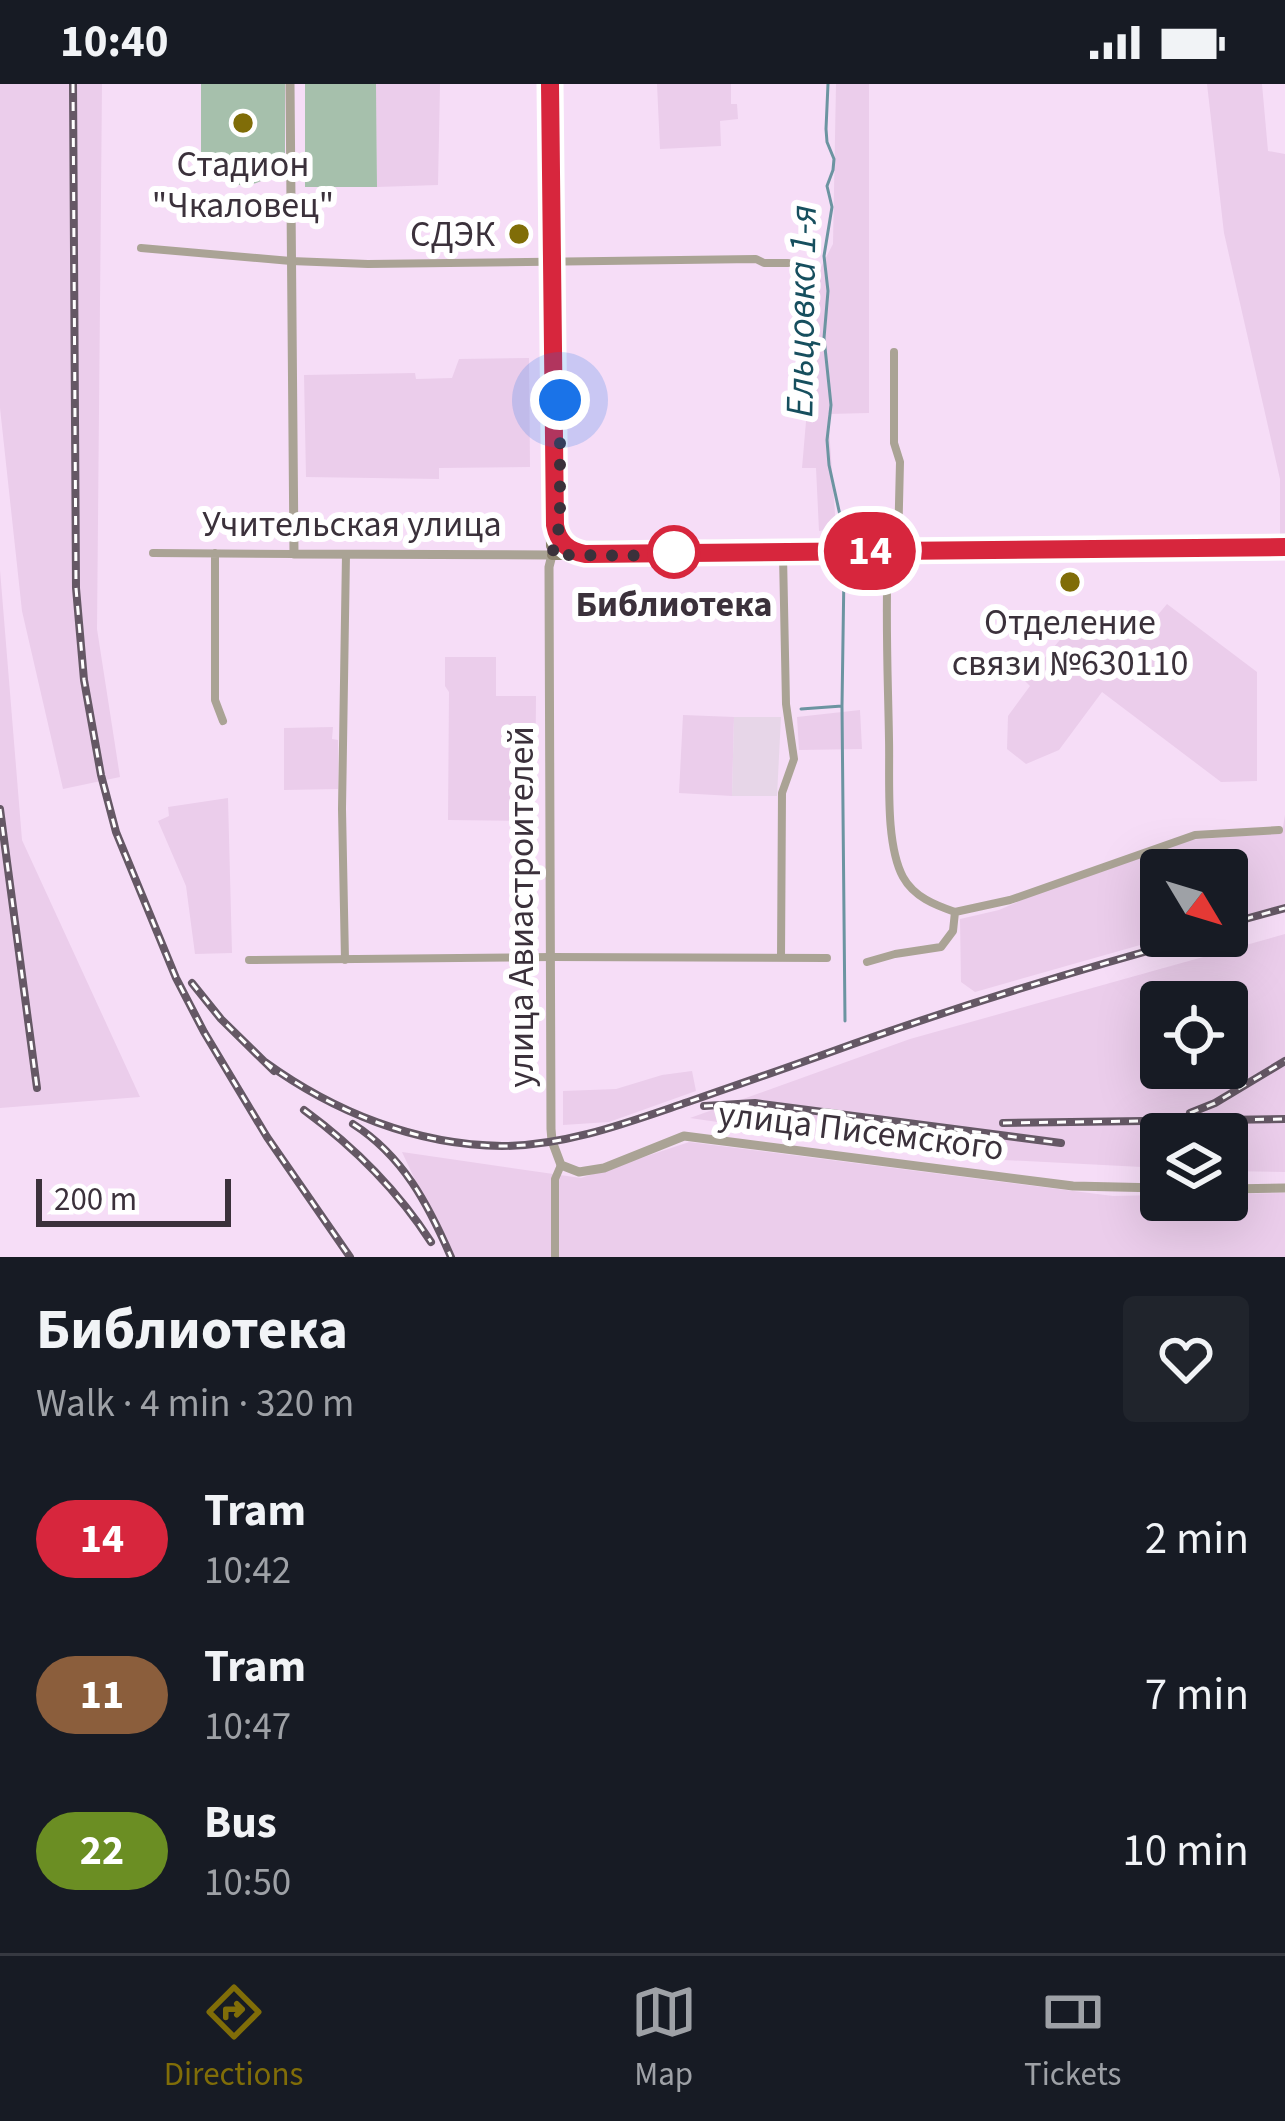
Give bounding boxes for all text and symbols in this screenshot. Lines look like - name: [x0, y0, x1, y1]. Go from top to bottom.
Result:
- text: 10:40: [60, 10, 169, 74]
- marker: Стадион "Чкаловец": [230, 110, 256, 136]
- place label: Стадион "Чкаловец": [152, 139, 334, 231]
- water label: Ельцовка 1-я: [772, 204, 832, 418]
- place label: СДЭК: [410, 209, 495, 260]
- marker: СДЭК: [506, 221, 532, 247]
- your location: [530, 370, 590, 430]
- street label: Учительская улица: [202, 499, 502, 550]
- line badge: 14: [816, 512, 924, 590]
- text: 14: [848, 521, 892, 581]
- marker: Библиотека: [649, 527, 699, 577]
- marker: Отделение связи №630110: [1057, 569, 1083, 595]
- place label: Библиотека: [575, 579, 773, 630]
- place label: Отделение связи №630110: [952, 597, 1188, 689]
- street label: улица Авиастроителей: [496, 726, 547, 1088]
- north arrow: [1140, 849, 1248, 957]
- map controls: [1140, 849, 1248, 1221]
- button: locate: [1140, 981, 1248, 1089]
- street label: улица Писемского: [715, 1088, 1007, 1174]
- button: layers: [1140, 1113, 1248, 1221]
- scale bar: [36, 1173, 231, 1226]
- text: 200 m: [54, 1176, 137, 1223]
- text: Библиотека: [36, 1290, 348, 1371]
- button: heart: [1123, 1296, 1249, 1422]
- text: Walk · 4 min · 320 m: [36, 1376, 354, 1432]
- text: Tram: [204, 1479, 306, 1543]
- text: 2 min: [1145, 1507, 1249, 1571]
- text: 14: [80, 1509, 124, 1569]
- text: 10:42: [204, 1543, 291, 1599]
- text: Tram: [204, 1635, 306, 1699]
- text: 7 min: [1145, 1663, 1249, 1727]
- text: 11: [80, 1665, 124, 1725]
- text: 10:47: [204, 1699, 291, 1755]
- text: Bus: [204, 1791, 277, 1855]
- text: 10 min: [1122, 1819, 1249, 1883]
- text: 22: [80, 1821, 124, 1881]
- text: 10:50: [204, 1855, 291, 1911]
- tab: Directions: [164, 1979, 303, 2098]
- tab: Map: [631, 1979, 697, 2098]
- tab: Tickets: [1024, 1979, 1121, 2098]

